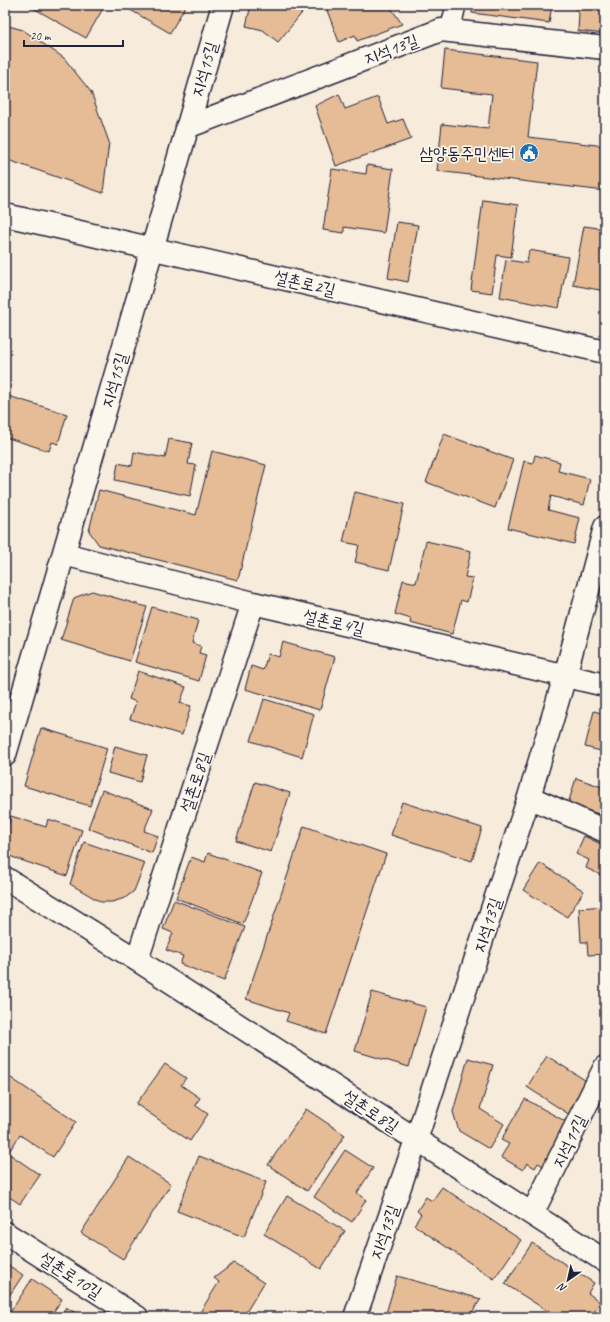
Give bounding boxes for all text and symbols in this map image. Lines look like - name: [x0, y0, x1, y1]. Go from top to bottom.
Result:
- scale bar: [24, 22, 123, 48]
- text: 20 m: [30, 28, 52, 44]
- street label: 지석13길: [361, 29, 422, 69]
- street label: 지석15길: [187, 39, 222, 99]
- public building icon: 삼양동주민센터: [518, 142, 540, 164]
- place label: 삼양동주민센터: [419, 143, 515, 164]
- street label: 설촌로2길: [272, 266, 338, 301]
- street label: 지석15길: [97, 350, 132, 410]
- street label: 설촌로4길: [301, 605, 367, 640]
- street label: 설촌로8길: [176, 749, 215, 815]
- street label: 지석13길: [469, 895, 506, 955]
- street label: 설촌로8길: [339, 1086, 403, 1137]
- street label: 지석11길: [548, 1111, 591, 1171]
- street label: 지석13길: [365, 1202, 404, 1262]
- street label: 설촌로10길: [36, 1248, 106, 1303]
- north arrow: [548, 1260, 588, 1300]
- text: N: [554, 1279, 569, 1296]

